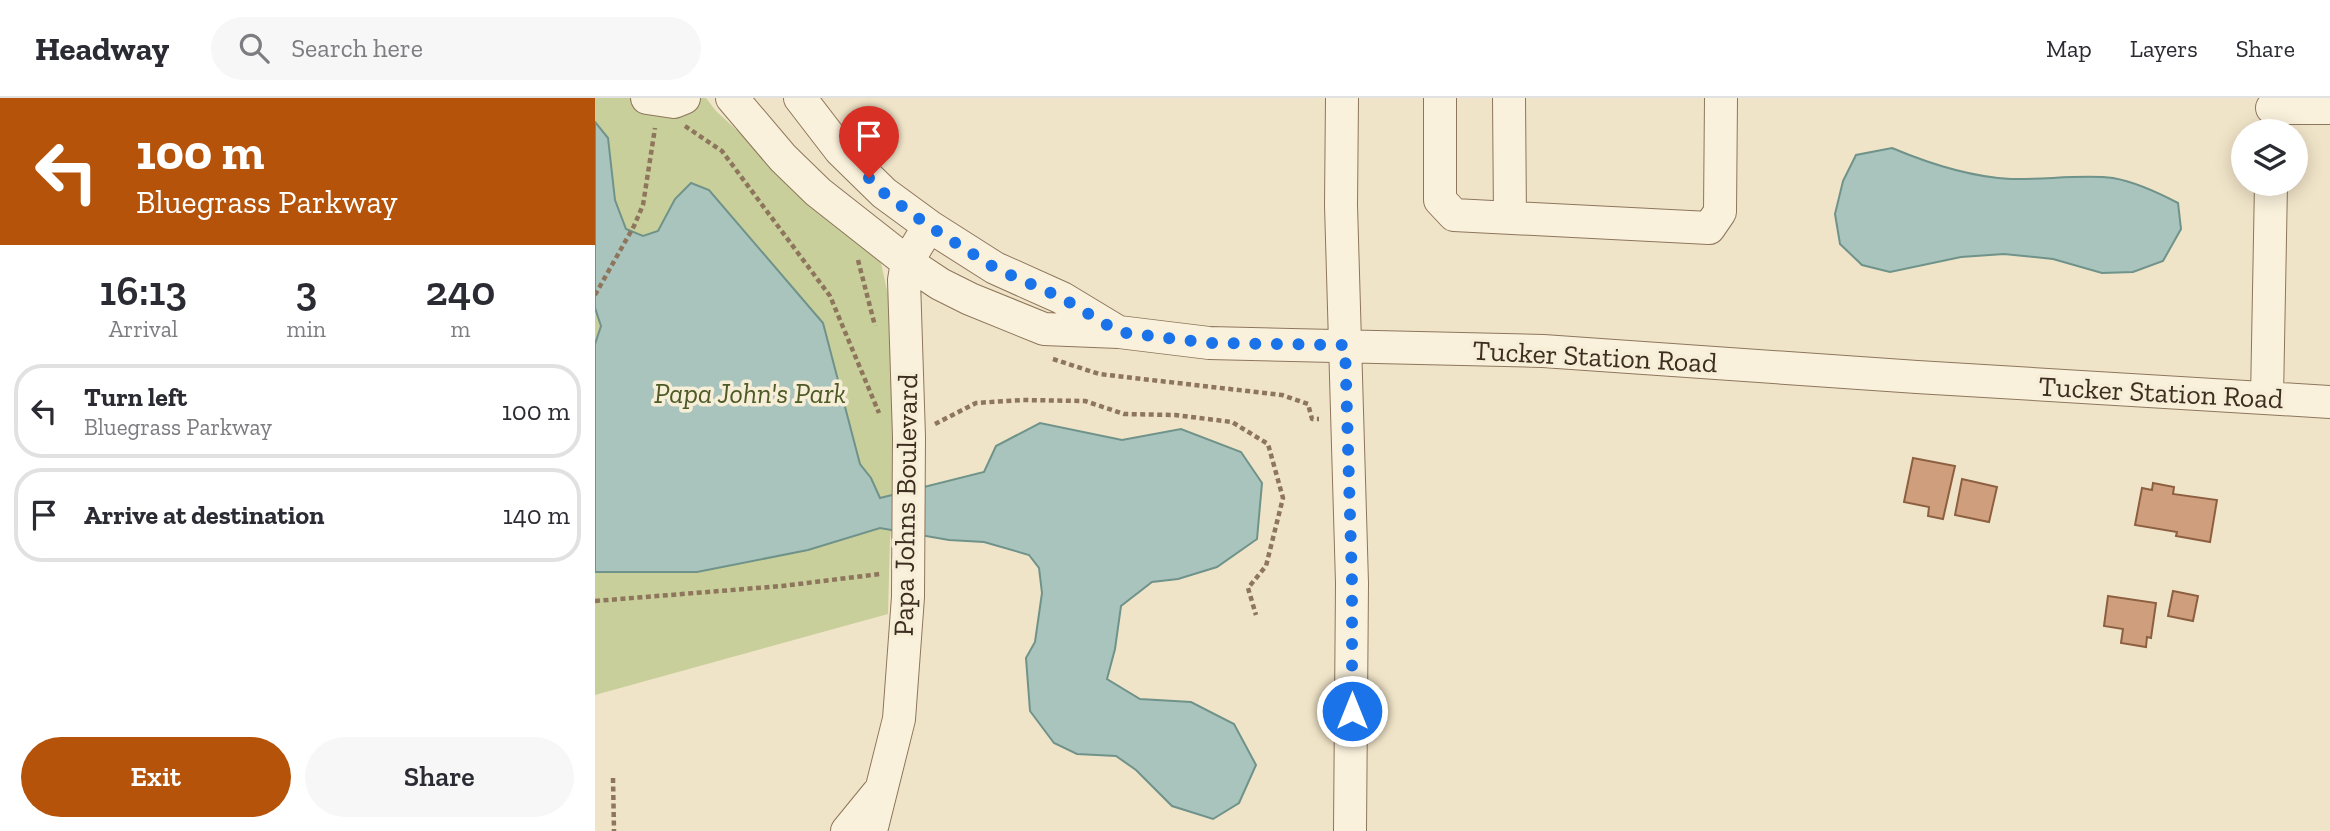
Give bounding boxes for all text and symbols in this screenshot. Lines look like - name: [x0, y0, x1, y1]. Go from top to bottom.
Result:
- search box: [211, 17, 701, 80]
- text: Headway: [35, 29, 169, 68]
- icon: search: [235, 29, 273, 67]
- text: Search here: [291, 32, 423, 64]
- text: Map: [2046, 34, 2092, 63]
- text: Layers: [2130, 34, 2198, 63]
- text: Share: [2236, 34, 2295, 63]
- pin: [839, 106, 899, 178]
- icon: arrive: [850, 117, 888, 155]
- map controls: [2231, 119, 2308, 196]
- button: layers: [2231, 119, 2308, 196]
- text: 100 m: [136, 123, 264, 182]
- icon: left: [21, 126, 112, 217]
- text: Bluegrass Parkway: [136, 183, 398, 221]
- text: 16:13: [100, 265, 187, 316]
- text: 3: [295, 265, 317, 316]
- text: 240: [426, 265, 495, 316]
- text: Arrival: [109, 315, 178, 343]
- text: min: [287, 315, 326, 343]
- text: m: [451, 315, 470, 343]
- street label: Tucker Station Road: [1472, 334, 1718, 379]
- street label: Tucker Station Road: [2038, 370, 2284, 415]
- street label: Papa Johns Boulevard: [887, 373, 924, 637]
- park label: Papa John's Park: [654, 377, 846, 410]
- text: Turn left: [84, 381, 187, 413]
- icon: left: [25, 392, 63, 430]
- text: 100 m: [502, 395, 570, 427]
- text: Bluegrass Parkway: [84, 413, 272, 441]
- icon: arrive: [25, 496, 63, 534]
- text: Arrive at destination: [84, 499, 324, 531]
- text: 140 m: [503, 499, 570, 531]
- position arrow: [1315, 674, 1389, 748]
- button: Exit: [21, 737, 291, 817]
- button: Share: [305, 737, 574, 817]

